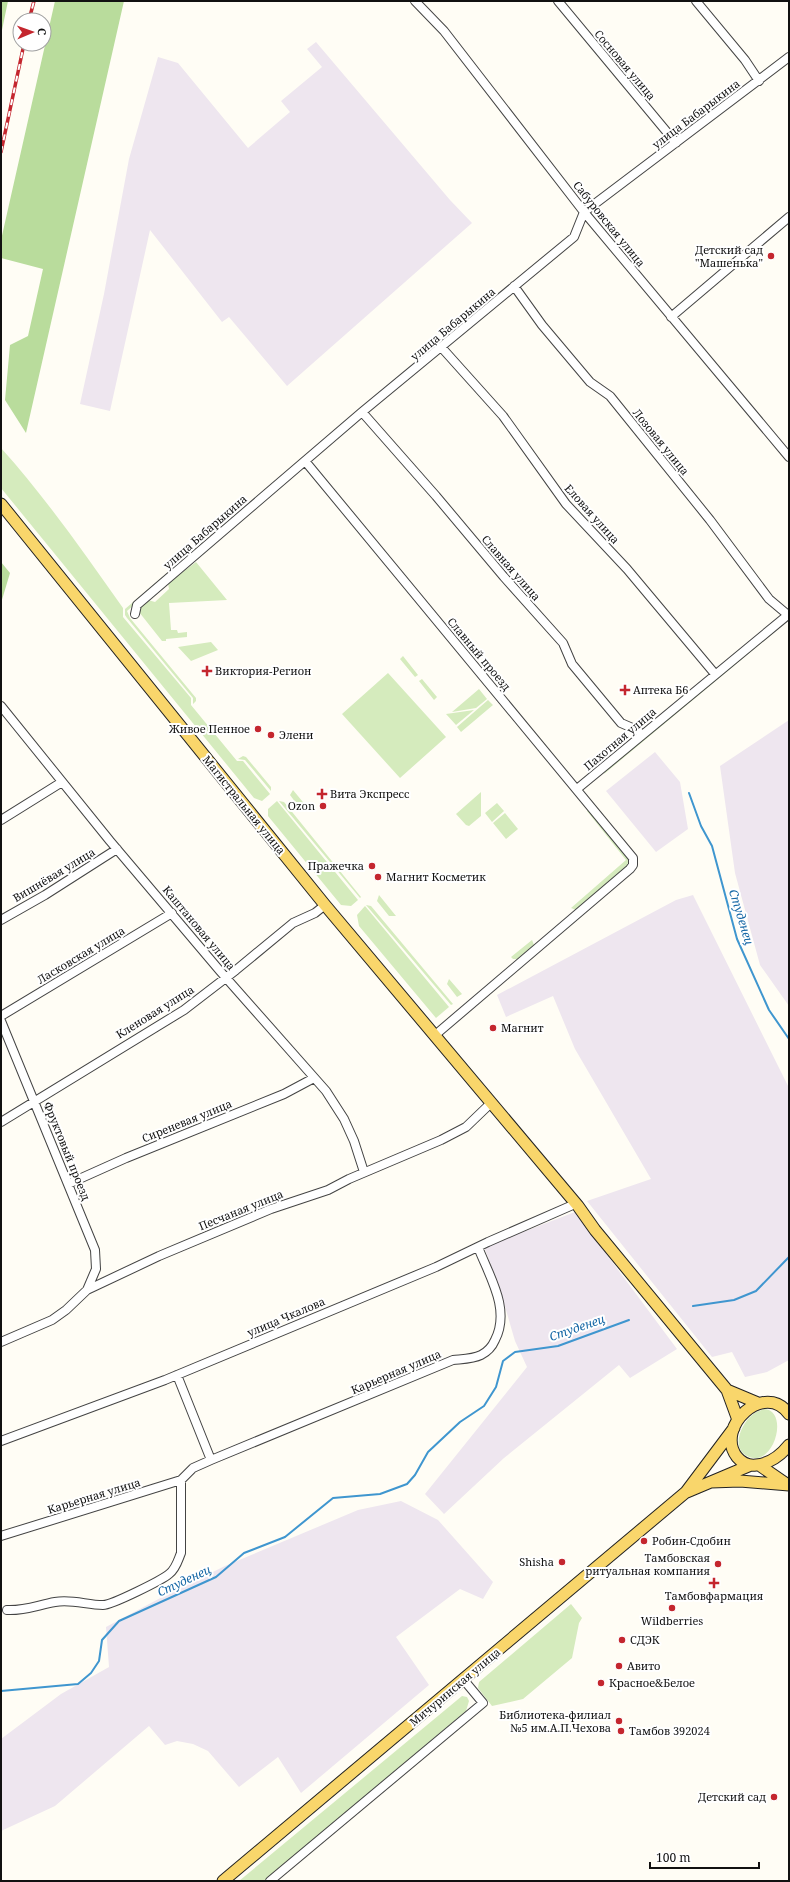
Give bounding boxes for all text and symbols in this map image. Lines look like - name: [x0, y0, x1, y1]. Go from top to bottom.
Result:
- north arrow: [12, 12, 52, 52]
- street label: Сосновая улица: [591, 26, 659, 103]
- text: С: [35, 28, 50, 36]
- street label: улица Бабарыкина: [649, 76, 743, 152]
- street label: Сабуровская улица: [570, 178, 649, 270]
- place label: Детский сад "Машенька": [695, 242, 763, 270]
- marker: Детский сад "Машенька": [766, 251, 776, 261]
- street label: улица Бабарыкина: [407, 284, 498, 364]
- street label: Лозовая улица: [630, 405, 693, 478]
- street label: Еловая улица: [562, 481, 623, 547]
- street label: улица Бабарыкина: [160, 491, 250, 572]
- street label: Славная улица: [479, 532, 544, 604]
- street label: Славный проезд: [444, 614, 515, 694]
- place label: Виктория-Регион: [215, 663, 311, 678]
- marker: Виктория-Регион: [202, 666, 212, 676]
- place label: Аптека Б6: [633, 682, 688, 697]
- marker: Аптека Б6: [620, 685, 630, 695]
- street label: Пахотная улица: [580, 704, 659, 773]
- place label: Живое Пенное: [168, 721, 250, 736]
- marker: Живое Пенное: [253, 724, 263, 734]
- place label: Элени: [279, 727, 313, 742]
- marker: Элени: [266, 730, 276, 740]
- street label: Магистральная улица: [200, 752, 289, 857]
- place label: Вита Экспресс: [330, 786, 410, 801]
- marker: Вита Экспресс: [317, 789, 327, 799]
- place label: Ozon: [288, 798, 315, 813]
- marker: Ozon: [318, 801, 328, 811]
- street label: Вишнёвая улица: [10, 844, 98, 905]
- place label: Пражечка: [308, 858, 364, 873]
- marker: Пражечка: [367, 861, 377, 871]
- place label: Магнит Косметик: [386, 869, 486, 884]
- marker: Магнит Косметик: [373, 872, 383, 882]
- street label: Каштановая улица: [160, 882, 239, 973]
- water label: Студенец: [725, 887, 758, 947]
- street label: Ласковская улица: [34, 922, 127, 987]
- street label: Кленовая улица: [113, 981, 197, 1042]
- place label: Магнит: [501, 1020, 544, 1035]
- marker: Магнит: [488, 1023, 498, 1033]
- street label: Сиреневая улица: [140, 1096, 234, 1145]
- street label: Фруктовый проезд: [41, 1099, 94, 1203]
- street label: Песчаная улица: [196, 1186, 285, 1233]
- street label: улица Чкалова: [244, 1293, 327, 1340]
- water label: Студенец: [547, 1310, 607, 1345]
- street label: Карьерная улица: [348, 1346, 443, 1397]
- street label: Карьерная улица: [45, 1474, 142, 1517]
- place label: Робин-Сдобин: [652, 1533, 731, 1548]
- marker: Робин-Сдобин: [639, 1536, 649, 1546]
- place label: Тамбовская ритуальная компания: [585, 1550, 710, 1578]
- place label: Shisha: [519, 1554, 554, 1569]
- marker: Shisha: [557, 1557, 567, 1567]
- marker: Тамбовская ритуальная компания: [713, 1559, 723, 1569]
- water label: Студенец: [154, 1561, 213, 1600]
- marker: Тамбовфармация: [709, 1578, 719, 1588]
- place label: Тамбовфармация: [665, 1588, 763, 1603]
- marker: Wildberries: [667, 1603, 677, 1613]
- place label: Wildberries: [641, 1613, 703, 1628]
- place label: СДЭК: [630, 1632, 660, 1647]
- marker: СДЭК: [617, 1635, 627, 1645]
- street label: Мичуринская улица: [406, 1644, 503, 1729]
- place label: Авито: [627, 1658, 660, 1673]
- marker: Авито: [614, 1661, 624, 1671]
- place label: Красное&Белое: [609, 1675, 695, 1690]
- marker: Красное&Белое: [596, 1678, 606, 1688]
- place label: Библиотека-филиал №5 им.А.П.Чехова: [499, 1707, 611, 1735]
- marker: Библиотека-филиал №5 им.А.П.Чехова: [614, 1716, 624, 1726]
- place label: Тамбов 392024: [629, 1723, 710, 1738]
- marker: Тамбов 392024: [616, 1726, 626, 1736]
- place label: Детский сад: [698, 1789, 766, 1804]
- marker: Детский сад: [769, 1792, 779, 1802]
- scale bar: [650, 1844, 759, 1870]
- text: 100 m: [656, 1849, 691, 1866]

